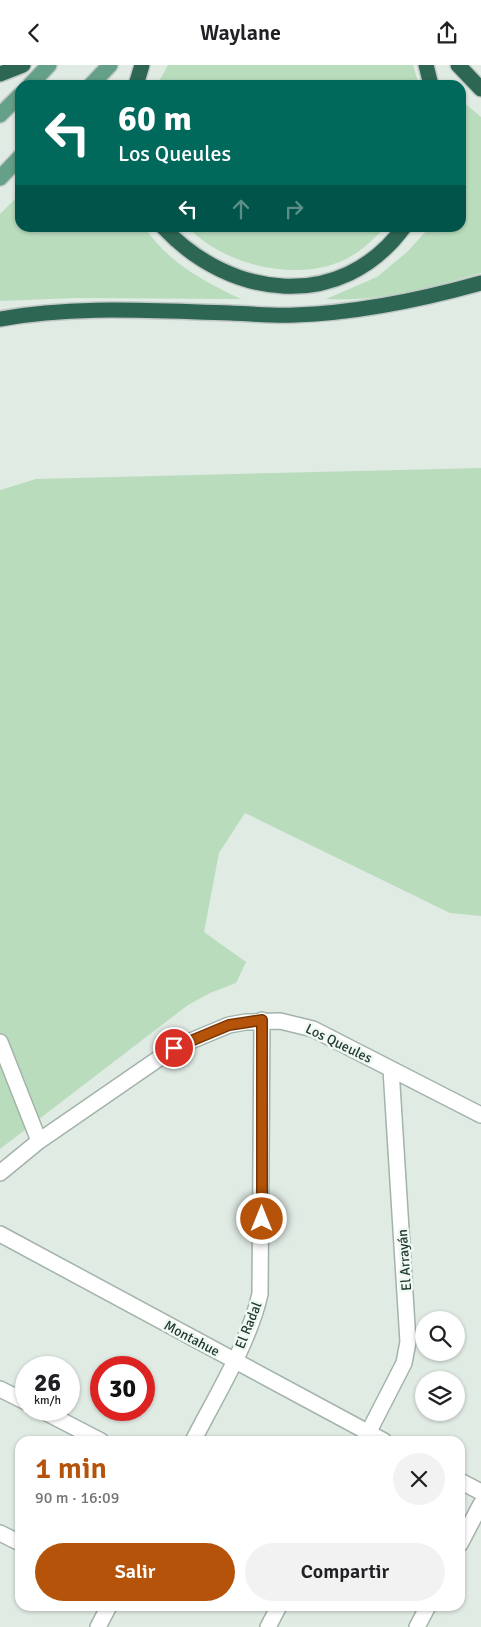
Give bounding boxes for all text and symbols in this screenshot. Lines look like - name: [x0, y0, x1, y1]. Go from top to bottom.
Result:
- icon: back: [20, 19, 48, 47]
- text: Waylane: [200, 19, 281, 46]
- icon: share: [433, 19, 461, 47]
- text: 60 m: [118, 97, 192, 140]
- icon: left: [35, 100, 100, 165]
- text: Los Queules: [118, 140, 231, 167]
- icon: left: [174, 195, 202, 223]
- icon: ahead: [227, 195, 255, 223]
- icon: right: [280, 195, 308, 223]
- street label: Los Queules: [303, 1020, 375, 1067]
- pin: [153, 1027, 195, 1069]
- icon: arrive: [160, 1034, 188, 1062]
- position arrow: [235, 1192, 287, 1244]
- street label: El Arrayán: [394, 1228, 415, 1291]
- street label: El Radal: [231, 1299, 266, 1351]
- map controls: [415, 1311, 465, 1421]
- button: search: [415, 1311, 465, 1361]
- street label: Montahue: [161, 1317, 222, 1360]
- speed limit sign: 30: [90, 1356, 155, 1421]
- text: 26: [34, 1367, 61, 1398]
- button: layers: [415, 1371, 465, 1421]
- text: km/h: [34, 1393, 61, 1408]
- text: 1 min: [35, 1450, 107, 1487]
- button: close: [393, 1453, 445, 1505]
- text: 90 m · 16:09: [35, 1488, 119, 1508]
- button: Salir: [35, 1543, 235, 1601]
- button: Compartir: [245, 1543, 445, 1601]

